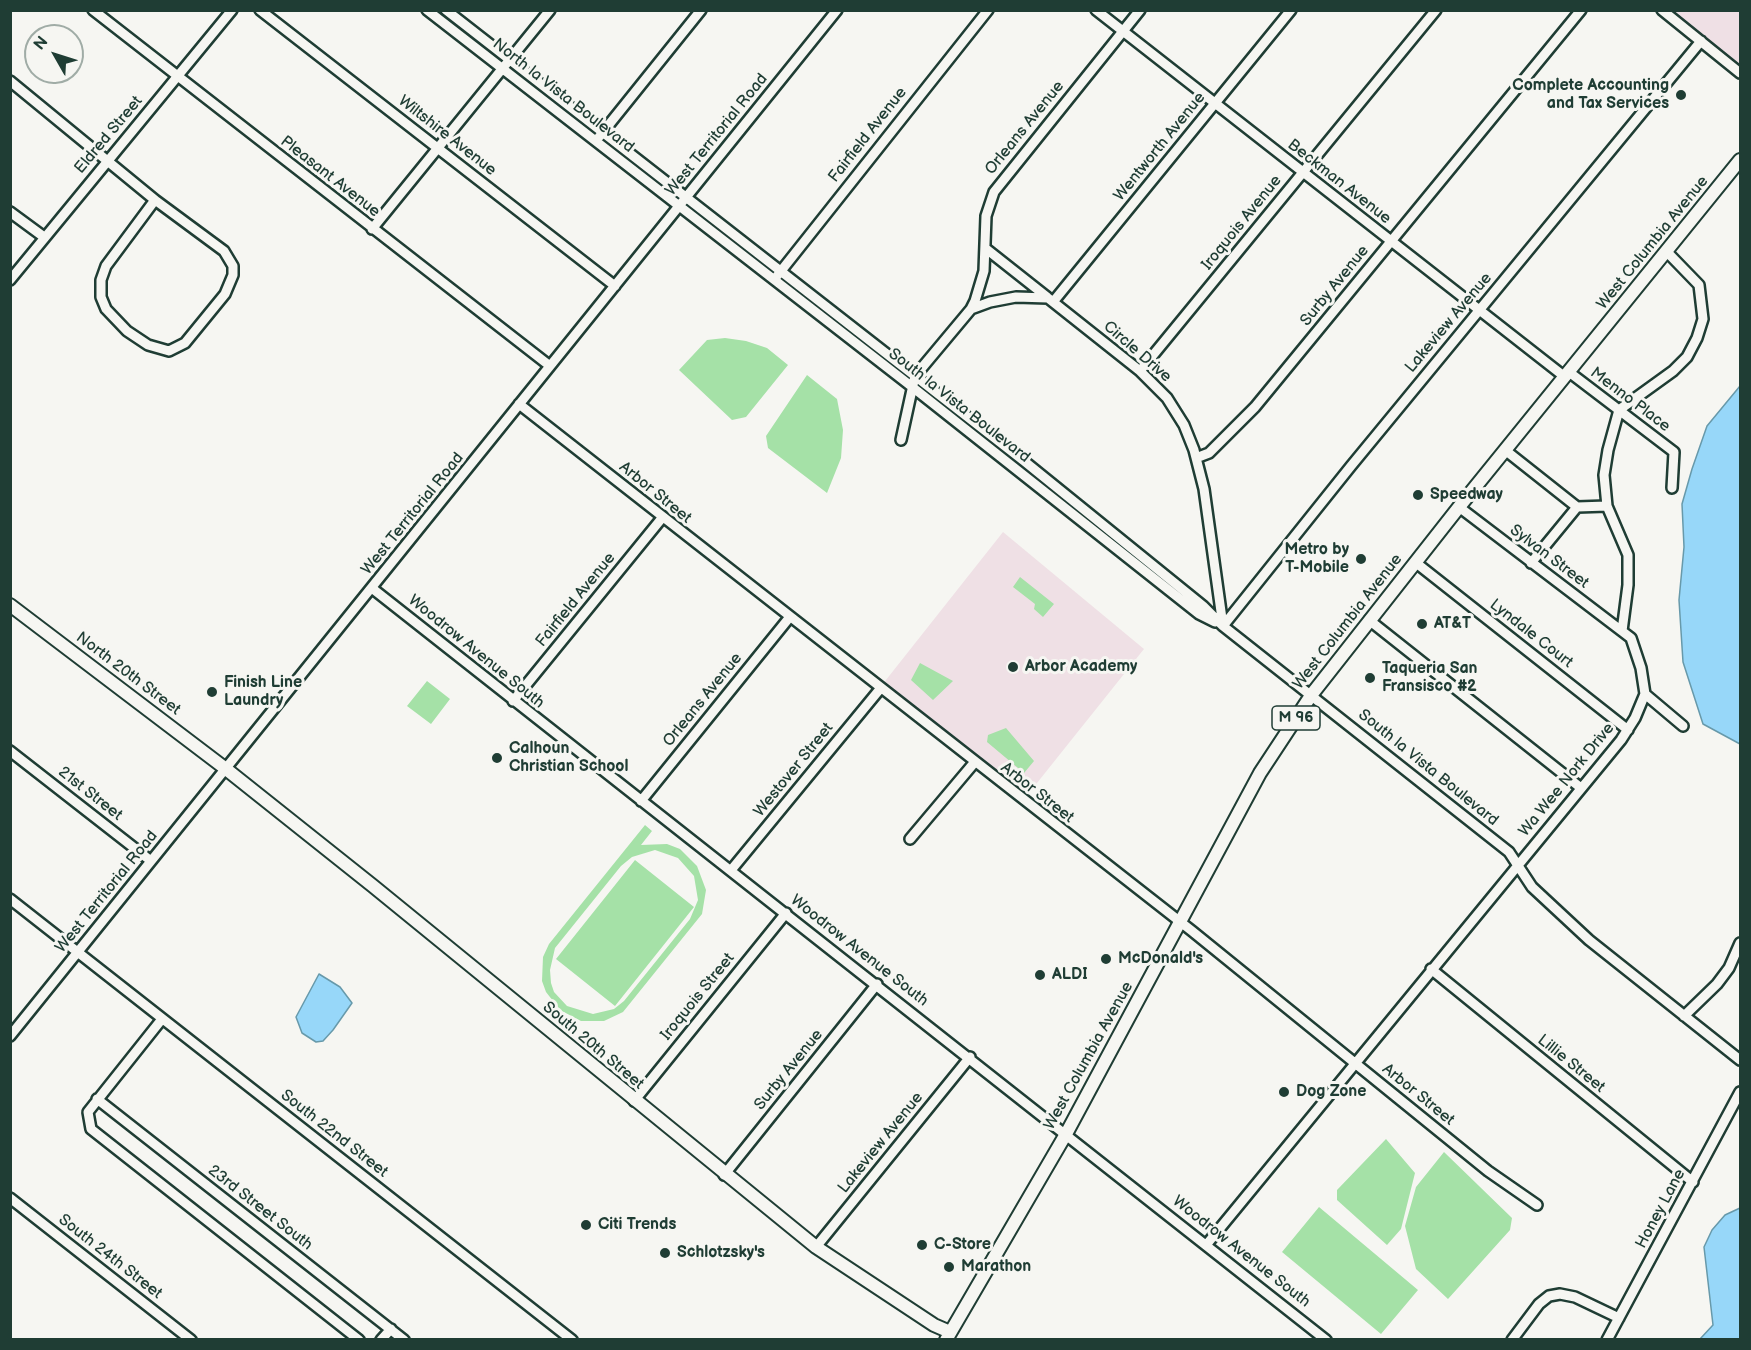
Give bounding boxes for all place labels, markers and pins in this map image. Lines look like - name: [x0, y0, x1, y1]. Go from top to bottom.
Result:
- place label: Complete Accounting and Tax Services: [1512, 76, 1669, 114]
- marker: Complete Accounting and Tax Services: [1674, 88, 1688, 102]
- place label: Speedway: [1430, 485, 1503, 505]
- marker: Speedway: [1411, 488, 1425, 502]
- place label: Metro by T-Mobile: [1285, 540, 1349, 578]
- marker: Metro by T-Mobile: [1354, 552, 1368, 566]
- place label: AT&T: [1434, 614, 1471, 634]
- marker: AT&T: [1415, 617, 1429, 631]
- place label: Arbor Academy: [1025, 657, 1137, 677]
- place label: Taqueria San Fransisco #2: [1382, 659, 1478, 697]
- marker: Arbor Academy: [1006, 660, 1020, 674]
- marker: Taqueria San Fransisco #2: [1363, 671, 1377, 685]
- place label: Finish Line Laundry: [224, 673, 302, 711]
- marker: Finish Line Laundry: [205, 685, 219, 699]
- place label: Calhoun Christian School: [509, 739, 628, 777]
- marker: Calhoun Christian School: [490, 751, 504, 765]
- place label: McDonald's: [1118, 949, 1203, 969]
- marker: McDonald's: [1099, 952, 1113, 966]
- place label: ALDI: [1052, 965, 1088, 985]
- marker: ALDI: [1033, 968, 1047, 982]
- place label: Dog Zone: [1296, 1082, 1366, 1102]
- marker: Dog Zone: [1277, 1085, 1291, 1099]
- place label: Citi Trends: [598, 1215, 676, 1235]
- marker: Citi Trends: [579, 1218, 593, 1232]
- place label: C-Store: [934, 1235, 991, 1255]
- marker: C-Store: [915, 1238, 929, 1252]
- place label: Schlotzsky's: [677, 1243, 765, 1263]
- marker: Schlotzsky's: [658, 1246, 672, 1260]
- place label: Marathon: [961, 1257, 1031, 1277]
- marker: Marathon: [942, 1260, 956, 1274]

